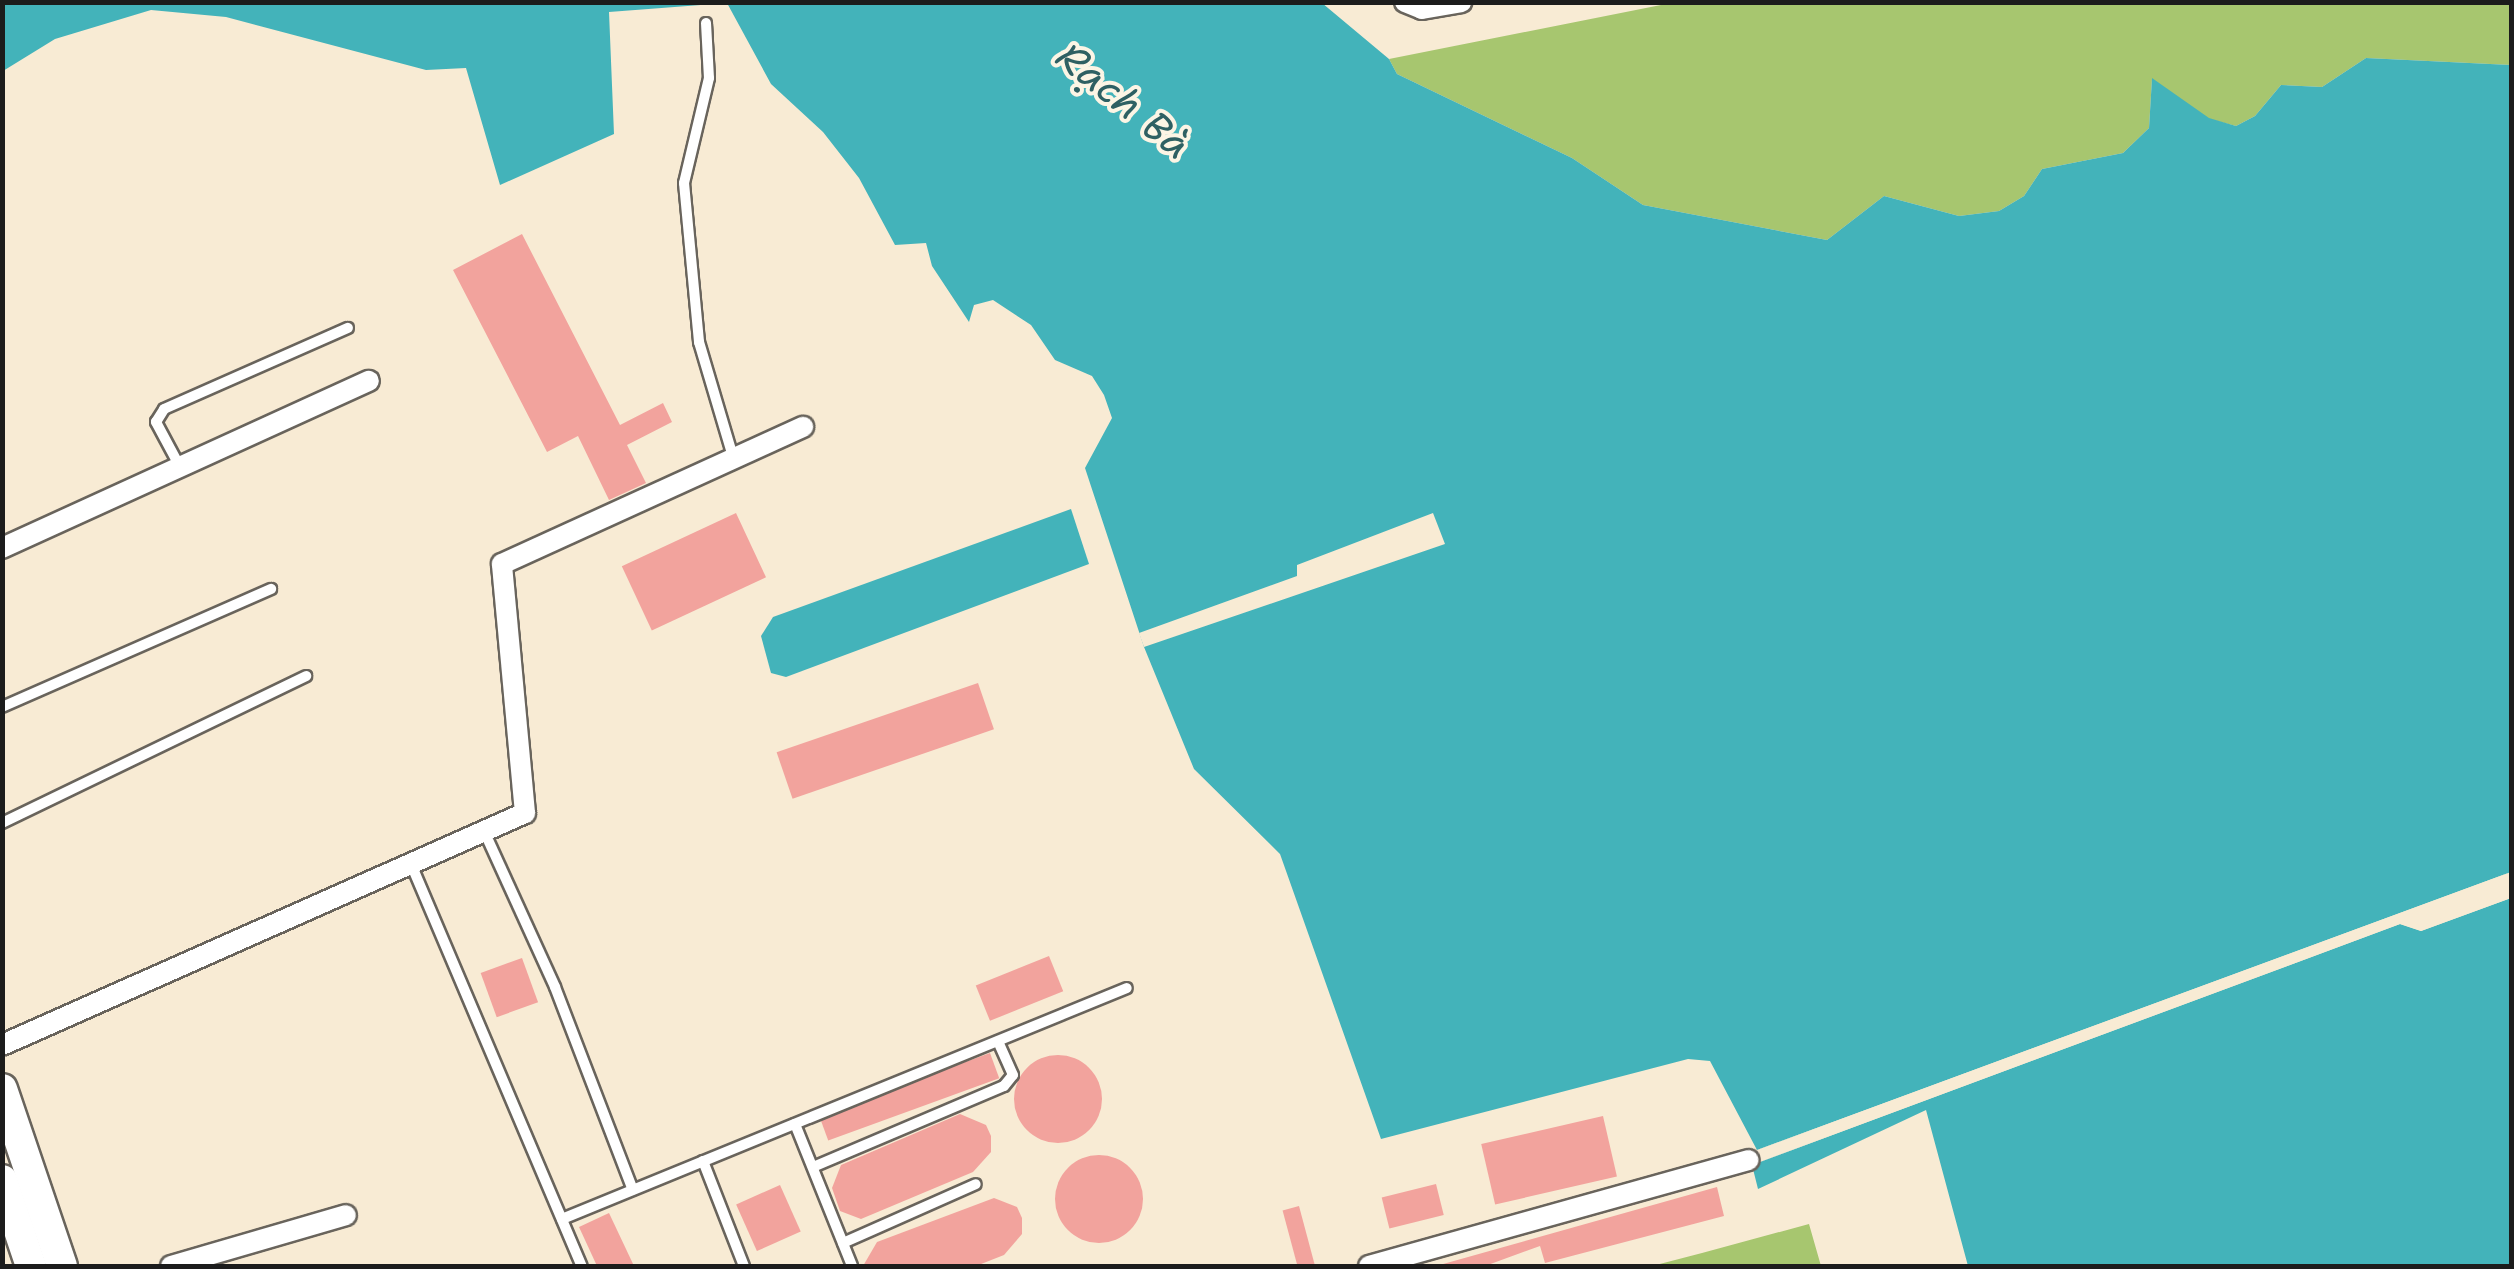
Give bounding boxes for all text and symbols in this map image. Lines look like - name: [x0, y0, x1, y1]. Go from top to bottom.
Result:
- water label: Rạch Bà: [1047, 31, 1201, 169]

